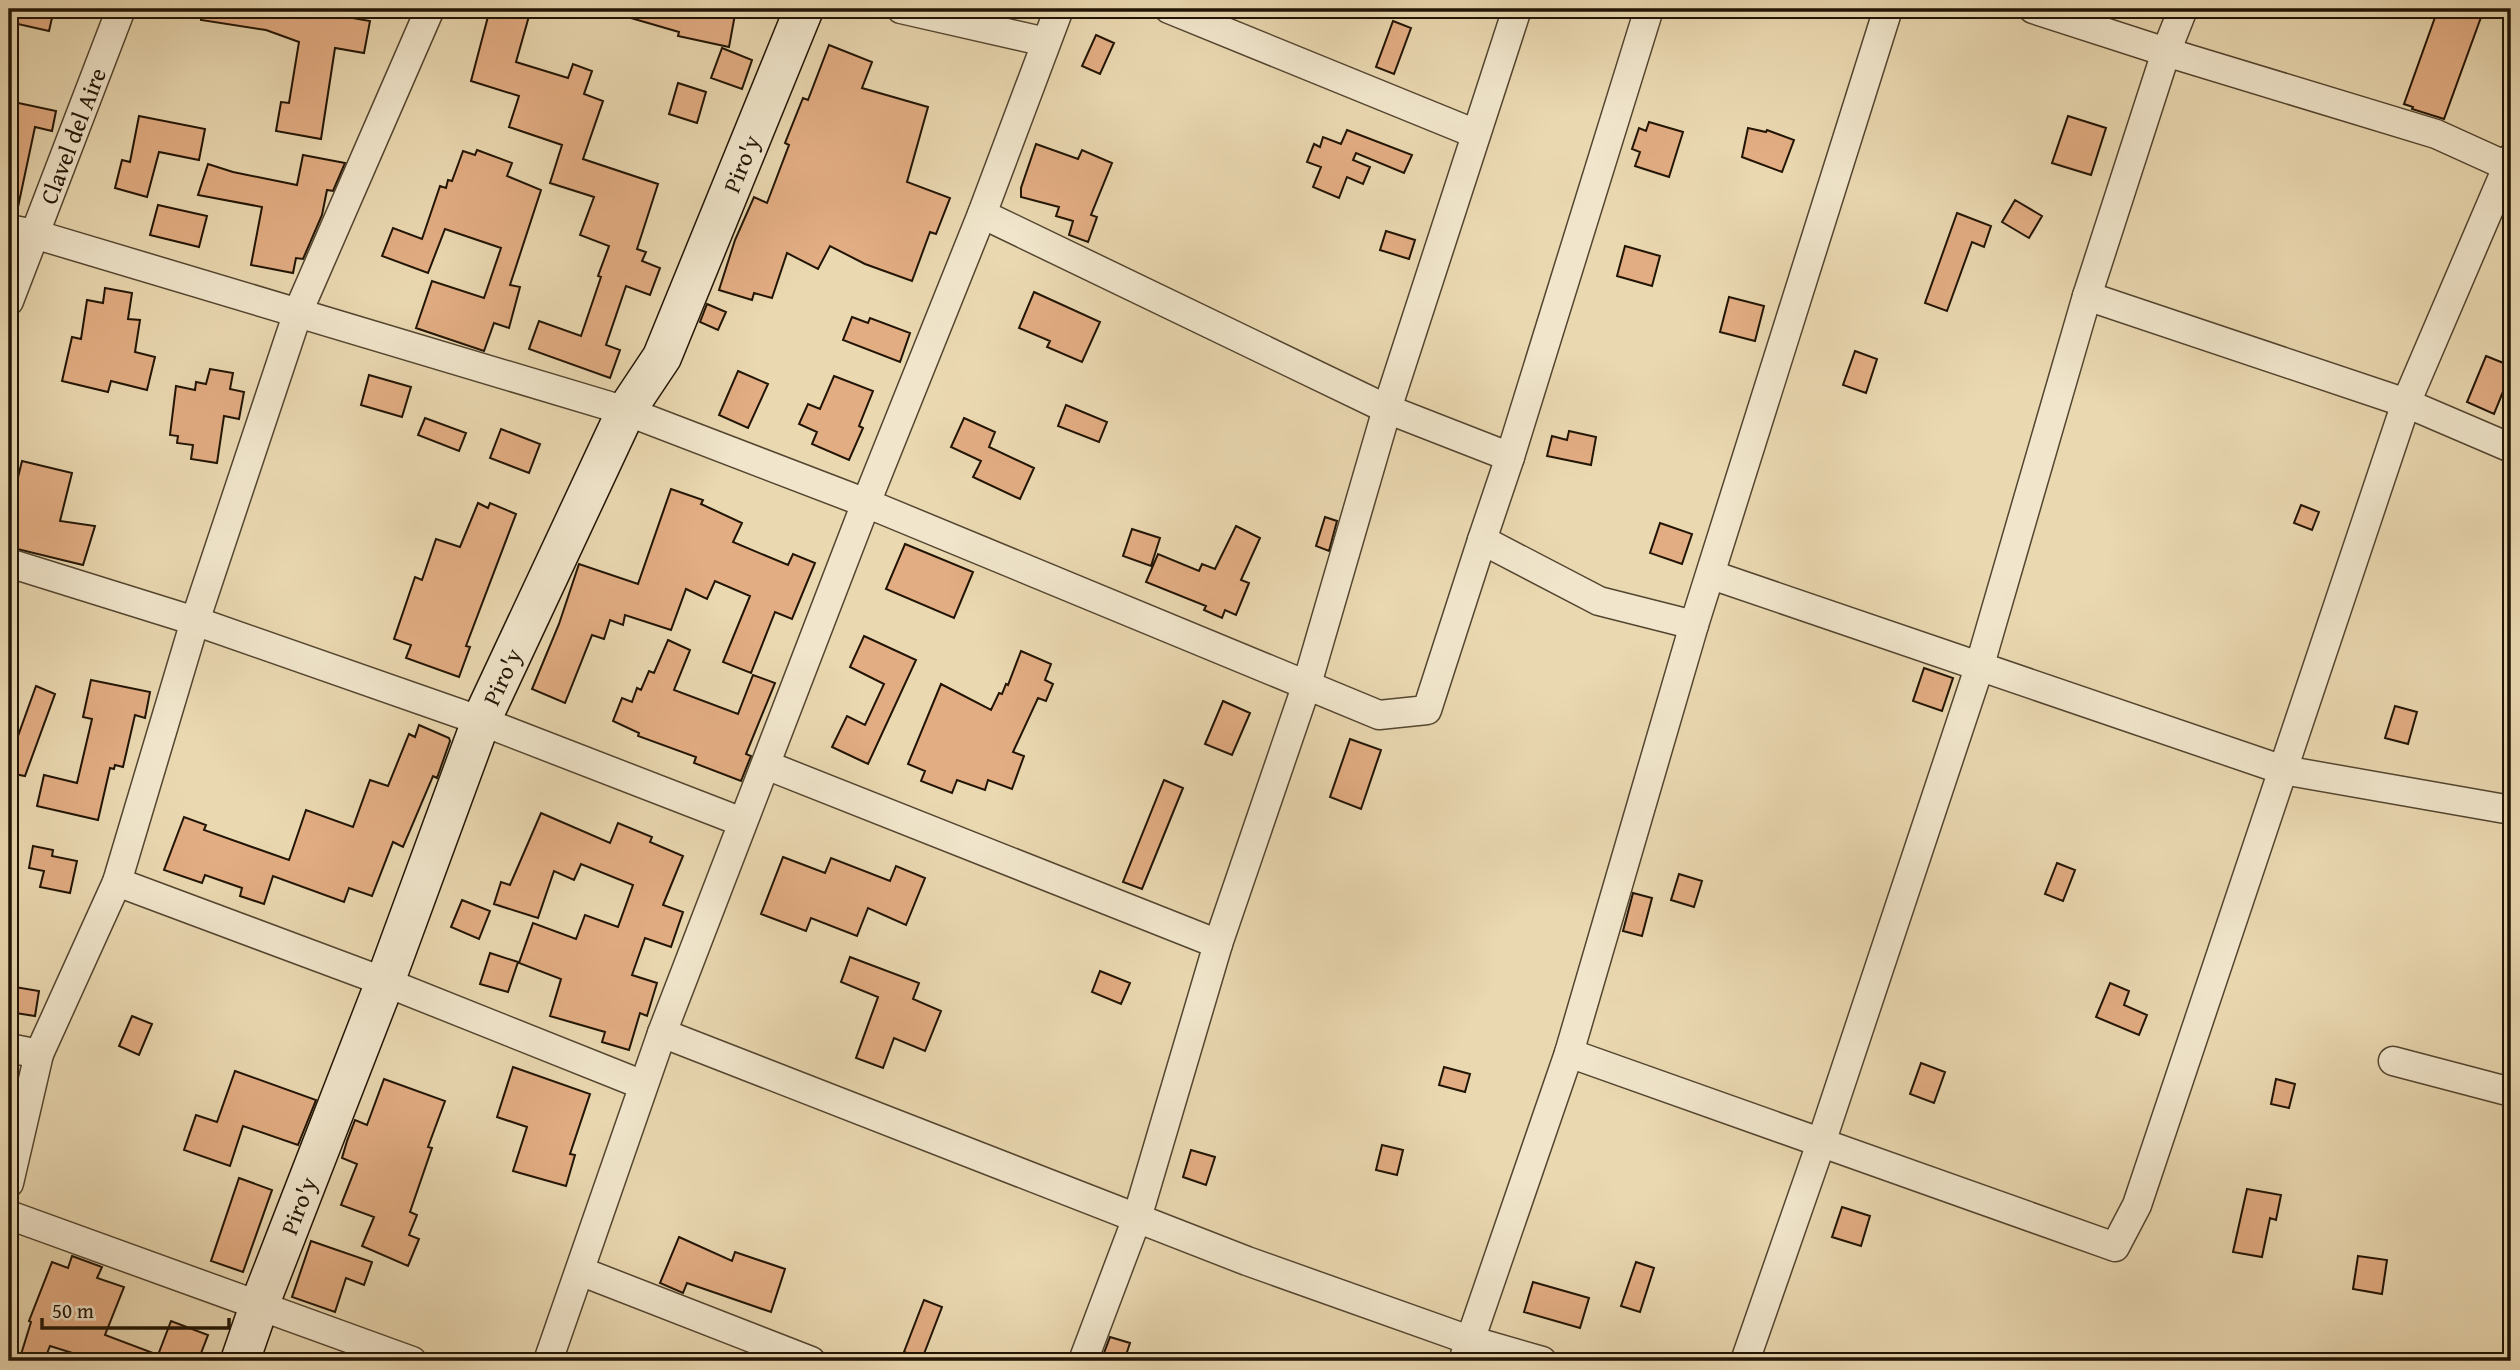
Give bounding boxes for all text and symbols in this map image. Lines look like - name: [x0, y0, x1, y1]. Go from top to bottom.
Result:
- street label: Clavel del Aire: [30, 62, 114, 209]
- street label: Piro'y: [713, 129, 768, 198]
- street label: Piro'y: [473, 642, 530, 711]
- street label: Piro'y: [271, 1171, 325, 1240]
- scale bar: [42, 1286, 229, 1330]
- text: 50 m: [52, 1295, 94, 1326]

